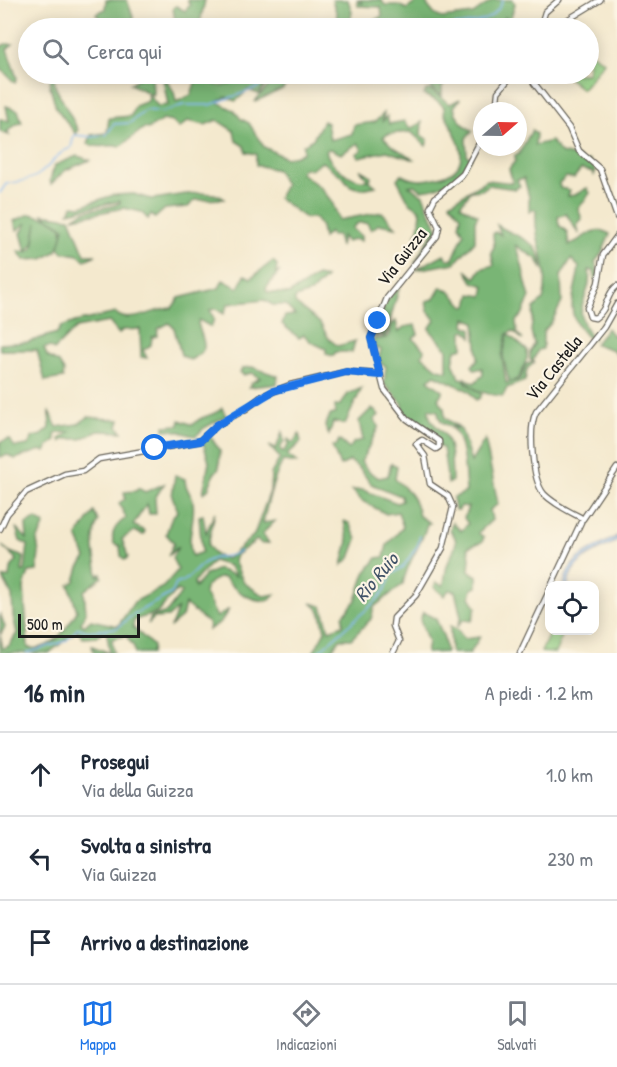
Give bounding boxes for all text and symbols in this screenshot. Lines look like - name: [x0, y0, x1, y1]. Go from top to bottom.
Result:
- search box: [18, 18, 599, 84]
- icon: search: [39, 35, 72, 68]
- text: Cerca qui: [87, 36, 162, 66]
- north arrow: [473, 102, 527, 156]
- street label: Via Guizza: [371, 222, 432, 291]
- route end: [364, 307, 390, 333]
- street label: Via Castella: [520, 330, 588, 406]
- route start: [141, 434, 167, 460]
- water label: Rio Ruio: [347, 545, 405, 607]
- map controls: [545, 581, 599, 635]
- button: locate: [545, 581, 599, 635]
- scale bar: [18, 611, 140, 638]
- text: 500 m: [27, 613, 63, 635]
- text: 16 min: [24, 675, 85, 710]
- text: A piedi · 1.2 km: [485, 679, 593, 706]
- text: Prosegui: [81, 746, 150, 776]
- icon: ahead: [24, 758, 57, 791]
- text: 1.0 km: [546, 761, 593, 788]
- text: Via della Guizza: [81, 776, 193, 803]
- text: Svolta a sinistra: [81, 830, 211, 860]
- icon: left: [24, 842, 57, 875]
- text: 230 m: [548, 845, 593, 872]
- text: Via Guizza: [81, 860, 156, 887]
- icon: arrive: [24, 926, 57, 959]
- text: Arrivo a destinazione: [81, 927, 249, 957]
- tab: Mappa: [80, 997, 116, 1055]
- tab: Indicazioni: [276, 997, 337, 1055]
- tab: Salvati: [497, 997, 537, 1055]

